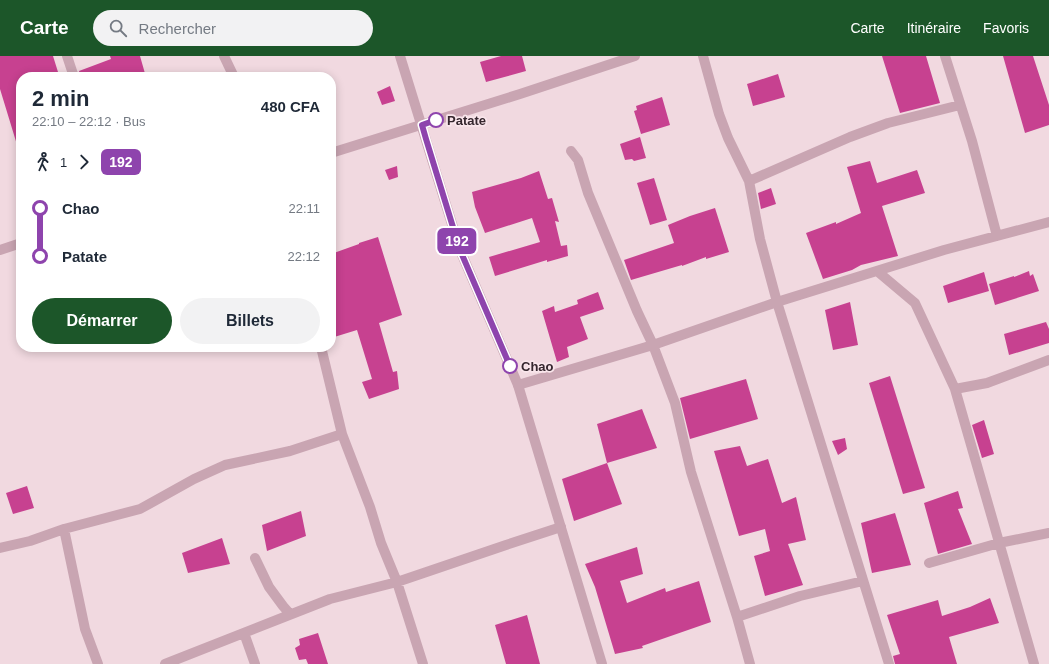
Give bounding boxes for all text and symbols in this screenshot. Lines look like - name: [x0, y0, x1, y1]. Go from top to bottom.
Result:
- search box: [93, 10, 373, 46]
- text: Carte: [20, 17, 69, 38]
- icon: search: [107, 17, 129, 39]
- text: Rechercher: [139, 20, 216, 37]
- text: Carte: [850, 20, 885, 36]
- text: Itinéraire: [907, 20, 961, 36]
- text: Favoris: [983, 20, 1029, 36]
- text: 2 min: [32, 86, 89, 111]
- text: 480 CFA: [261, 98, 320, 115]
- marker: Patate: [428, 112, 444, 128]
- place label: Patate: [447, 113, 486, 128]
- text: 22:10 – 22:12 · Bus: [32, 114, 145, 129]
- icon: walk: [32, 151, 54, 173]
- icon: forward: [73, 151, 95, 173]
- text: 192: [109, 154, 133, 170]
- text: 1: [60, 155, 67, 170]
- text: Chao: [62, 200, 100, 217]
- text: 22:11: [288, 201, 320, 216]
- line badge: 192: [434, 228, 480, 254]
- text: 192: [445, 233, 469, 249]
- text: Patate: [62, 248, 107, 265]
- text: 22:12: [287, 249, 320, 264]
- button: Démarrer: [32, 298, 172, 344]
- button: Billets: [180, 298, 320, 344]
- marker: Chao: [502, 358, 518, 374]
- place label: Chao: [521, 359, 554, 374]

